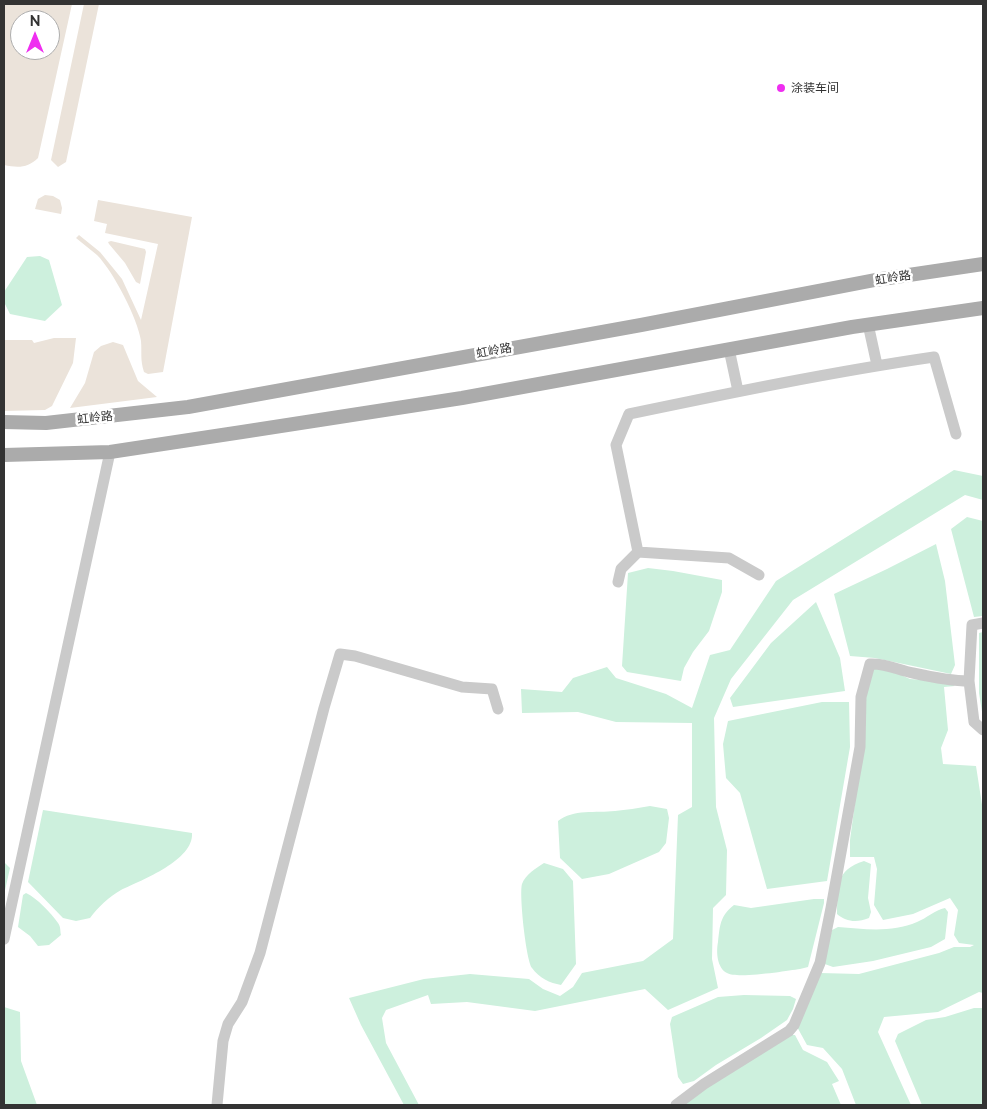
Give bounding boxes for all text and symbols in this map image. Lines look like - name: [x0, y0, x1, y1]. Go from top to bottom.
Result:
- north arrow: [10, 10, 60, 60]
- text: N: [30, 13, 40, 29]
- place label: 涂装车间: [791, 81, 839, 95]
- marker: 涂装车间: [775, 82, 787, 94]
- street label: 虹岭路: [874, 268, 912, 288]
- street label: 虹岭路: [475, 341, 513, 361]
- street label: 虹岭路: [76, 409, 114, 427]

